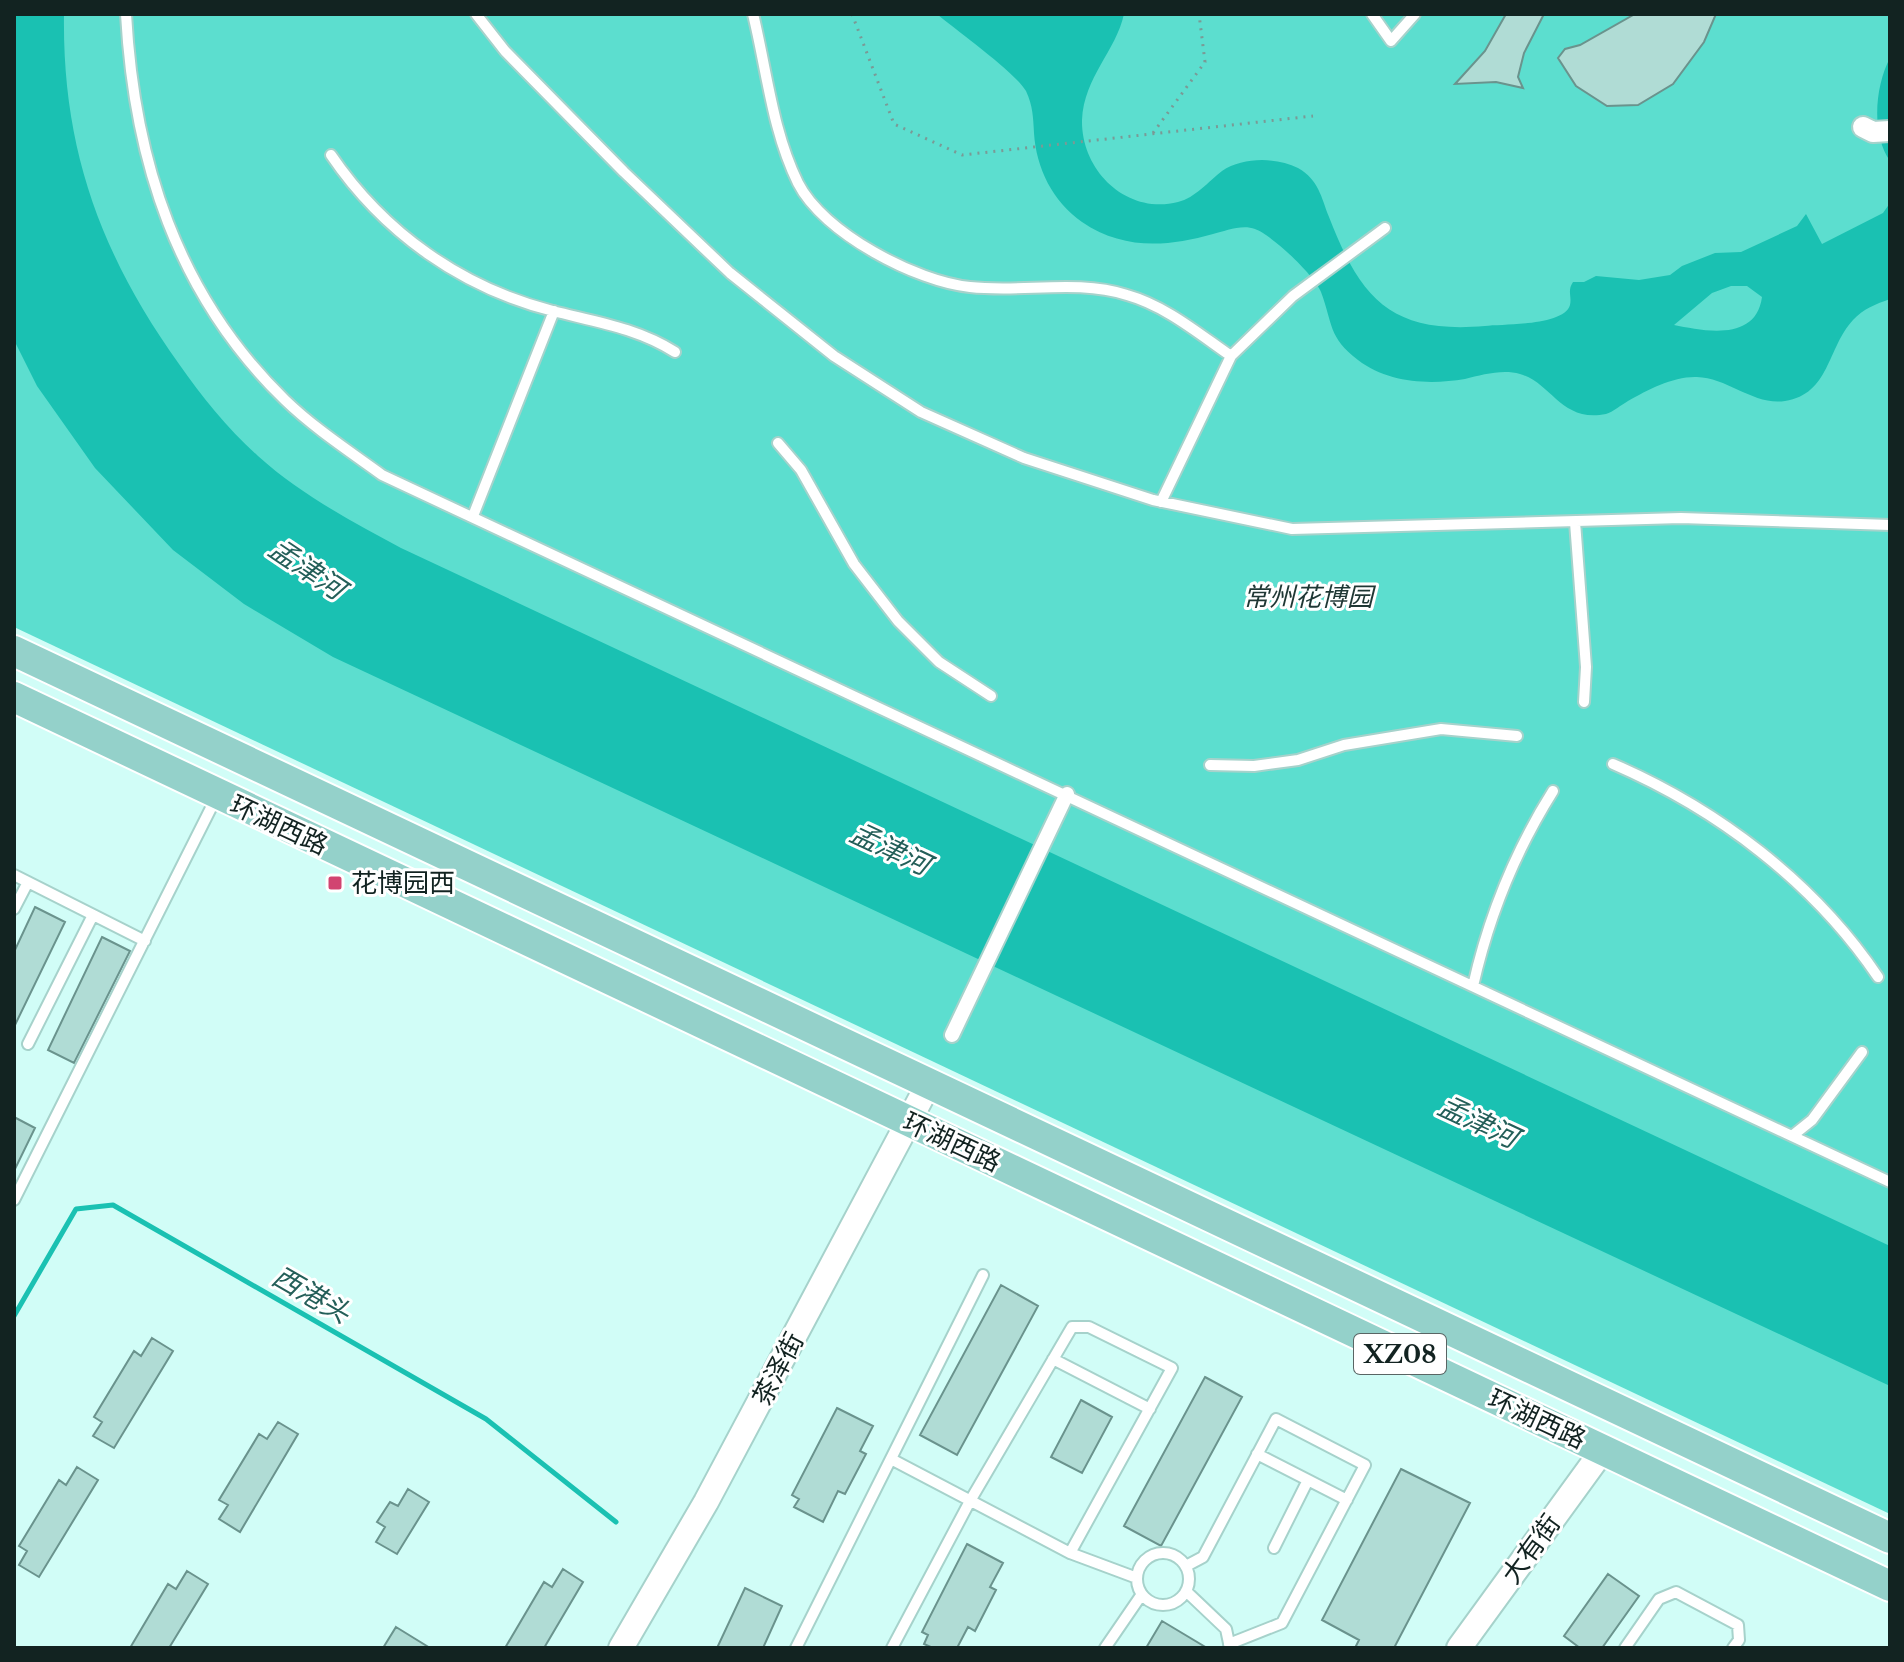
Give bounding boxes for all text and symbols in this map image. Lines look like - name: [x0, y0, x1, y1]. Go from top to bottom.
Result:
- water label: 孟津河: [262, 531, 356, 610]
- park label: 常州花博园: [1243, 581, 1377, 613]
- street label: 环湖西路: [225, 789, 333, 861]
- water label: 孟津河: [845, 815, 940, 885]
- place label: 花博园西: [351, 867, 455, 899]
- marker: 花博园西: [326, 874, 344, 892]
- water label: 孟津河: [1433, 1088, 1528, 1158]
- street label: 环湖西路: [898, 1106, 1006, 1178]
- water label: 西港头: [266, 1259, 358, 1332]
- street label: 茶泽街: [746, 1327, 810, 1411]
- road number: XZ08: [1354, 1334, 1446, 1374]
- street label: 环湖西路: [1483, 1383, 1591, 1455]
- street label: 大有街: [1495, 1508, 1567, 1590]

